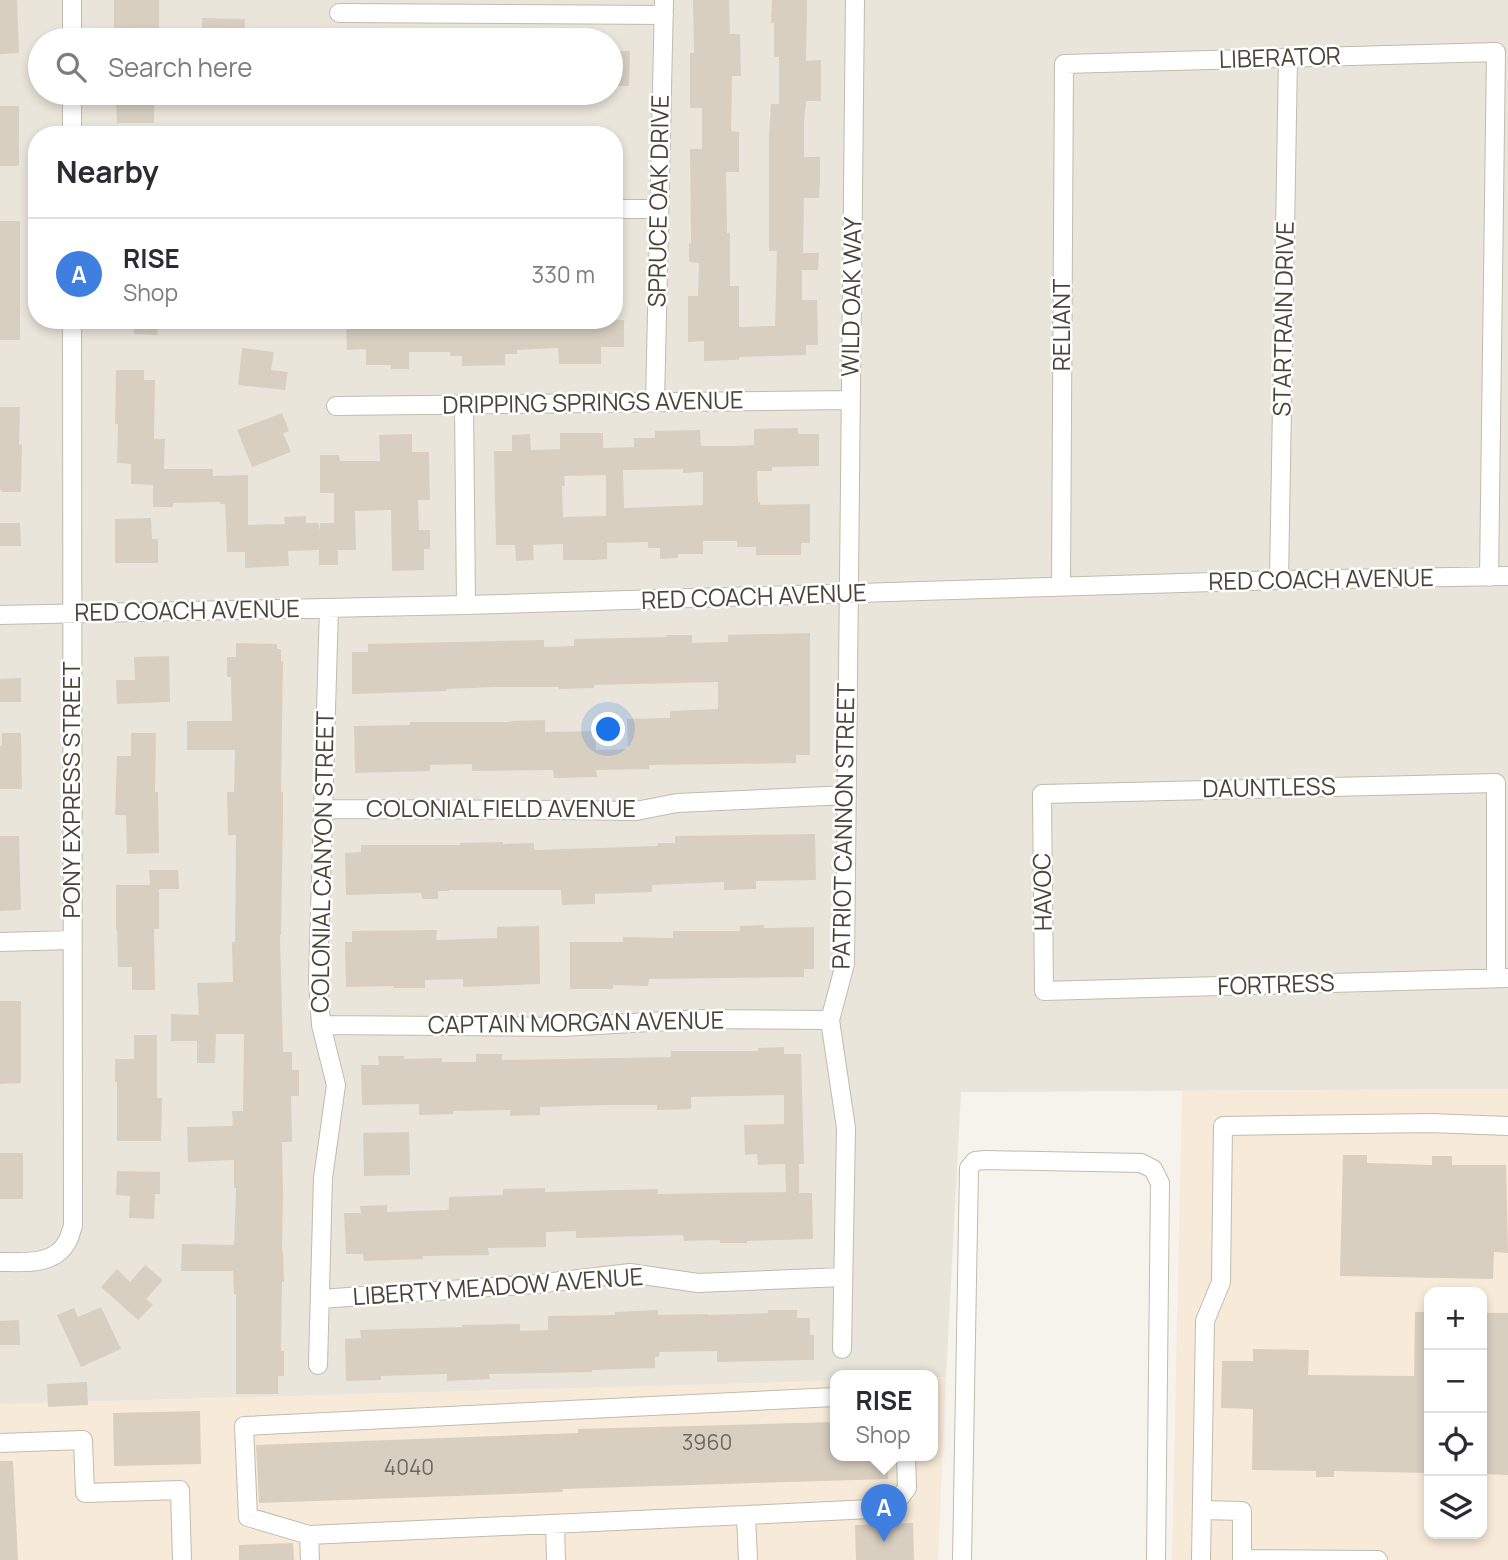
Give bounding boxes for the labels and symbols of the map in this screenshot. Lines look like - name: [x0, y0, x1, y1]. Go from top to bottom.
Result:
- street label: LIBERATOR: [1218, 38, 1341, 75]
- street label: SPRUCE OAK DRIVE: [639, 94, 676, 308]
- street label: WILD OAK WAY: [833, 216, 868, 377]
- street label: STARTRAIN DRIVE: [1264, 221, 1301, 417]
- street label: RELIANT: [1044, 278, 1077, 371]
- street label: DRIPPING SPRINGS AVENUE: [442, 382, 744, 421]
- street label: RED COACH AVENUE: [1208, 560, 1434, 597]
- street label: RED COACH AVENUE: [641, 575, 867, 616]
- street label: RED COACH AVENUE: [74, 591, 300, 628]
- street label: PONY EXPRESS STREET: [54, 661, 87, 919]
- street label: PATRIOT CANNON STREET: [824, 682, 862, 970]
- street label: COLONIAL CANYON STREET: [302, 710, 341, 1013]
- your location: [591, 712, 625, 746]
- street label: DAUNTLESS: [1202, 769, 1336, 804]
- street label: COLONIAL FIELD AVENUE: [366, 791, 636, 824]
- street label: HAVOC: [1024, 852, 1059, 932]
- street label: FORTRESS: [1217, 965, 1335, 1002]
- street label: CAPTAIN MORGAN AVENUE: [427, 1002, 724, 1041]
- street label: LIBERTY MEADOW AVENUE: [351, 1259, 644, 1312]
- house number: 3960: [682, 1428, 732, 1456]
- house number: 4040: [384, 1453, 434, 1481]
- pin: A: [861, 1484, 907, 1542]

